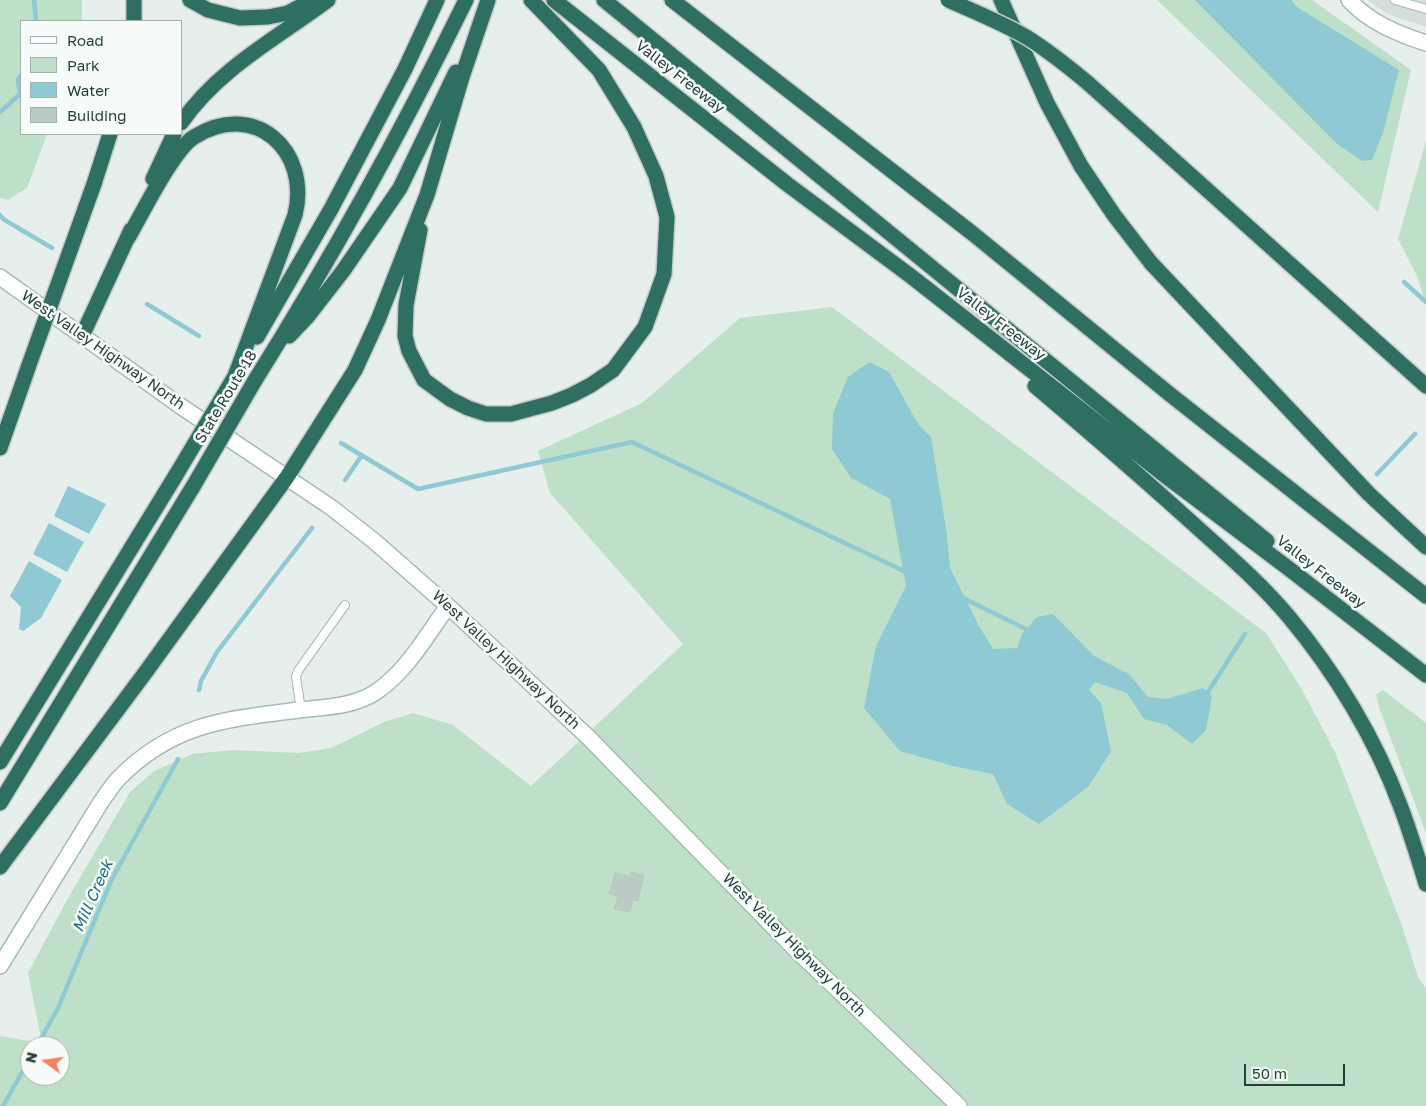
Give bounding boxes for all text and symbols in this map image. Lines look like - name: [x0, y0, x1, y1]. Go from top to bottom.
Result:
- legend: [20, 20, 182, 135]
- text: Road: [67, 31, 104, 49]
- street label: Valley Freeway: [632, 37, 728, 117]
- text: Park: [67, 56, 99, 74]
- text: Water: [67, 81, 110, 99]
- text: Building: [67, 106, 127, 124]
- street label: Valley Freeway: [953, 284, 1049, 364]
- street label: West Valley Highway North: [18, 287, 188, 413]
- street label: State Route 18: [191, 347, 261, 447]
- street label: Valley Freeway: [1273, 532, 1369, 612]
- street label: West Valley Highway North: [428, 587, 584, 733]
- water label: Mill Creek: [69, 857, 117, 935]
- street label: West Valley Highway North: [719, 870, 869, 1020]
- north arrow: [20, 1036, 70, 1086]
- text: N: [21, 1050, 40, 1065]
- scale bar: [1246, 1054, 1347, 1086]
- text: 50 m: [1252, 1064, 1287, 1082]

